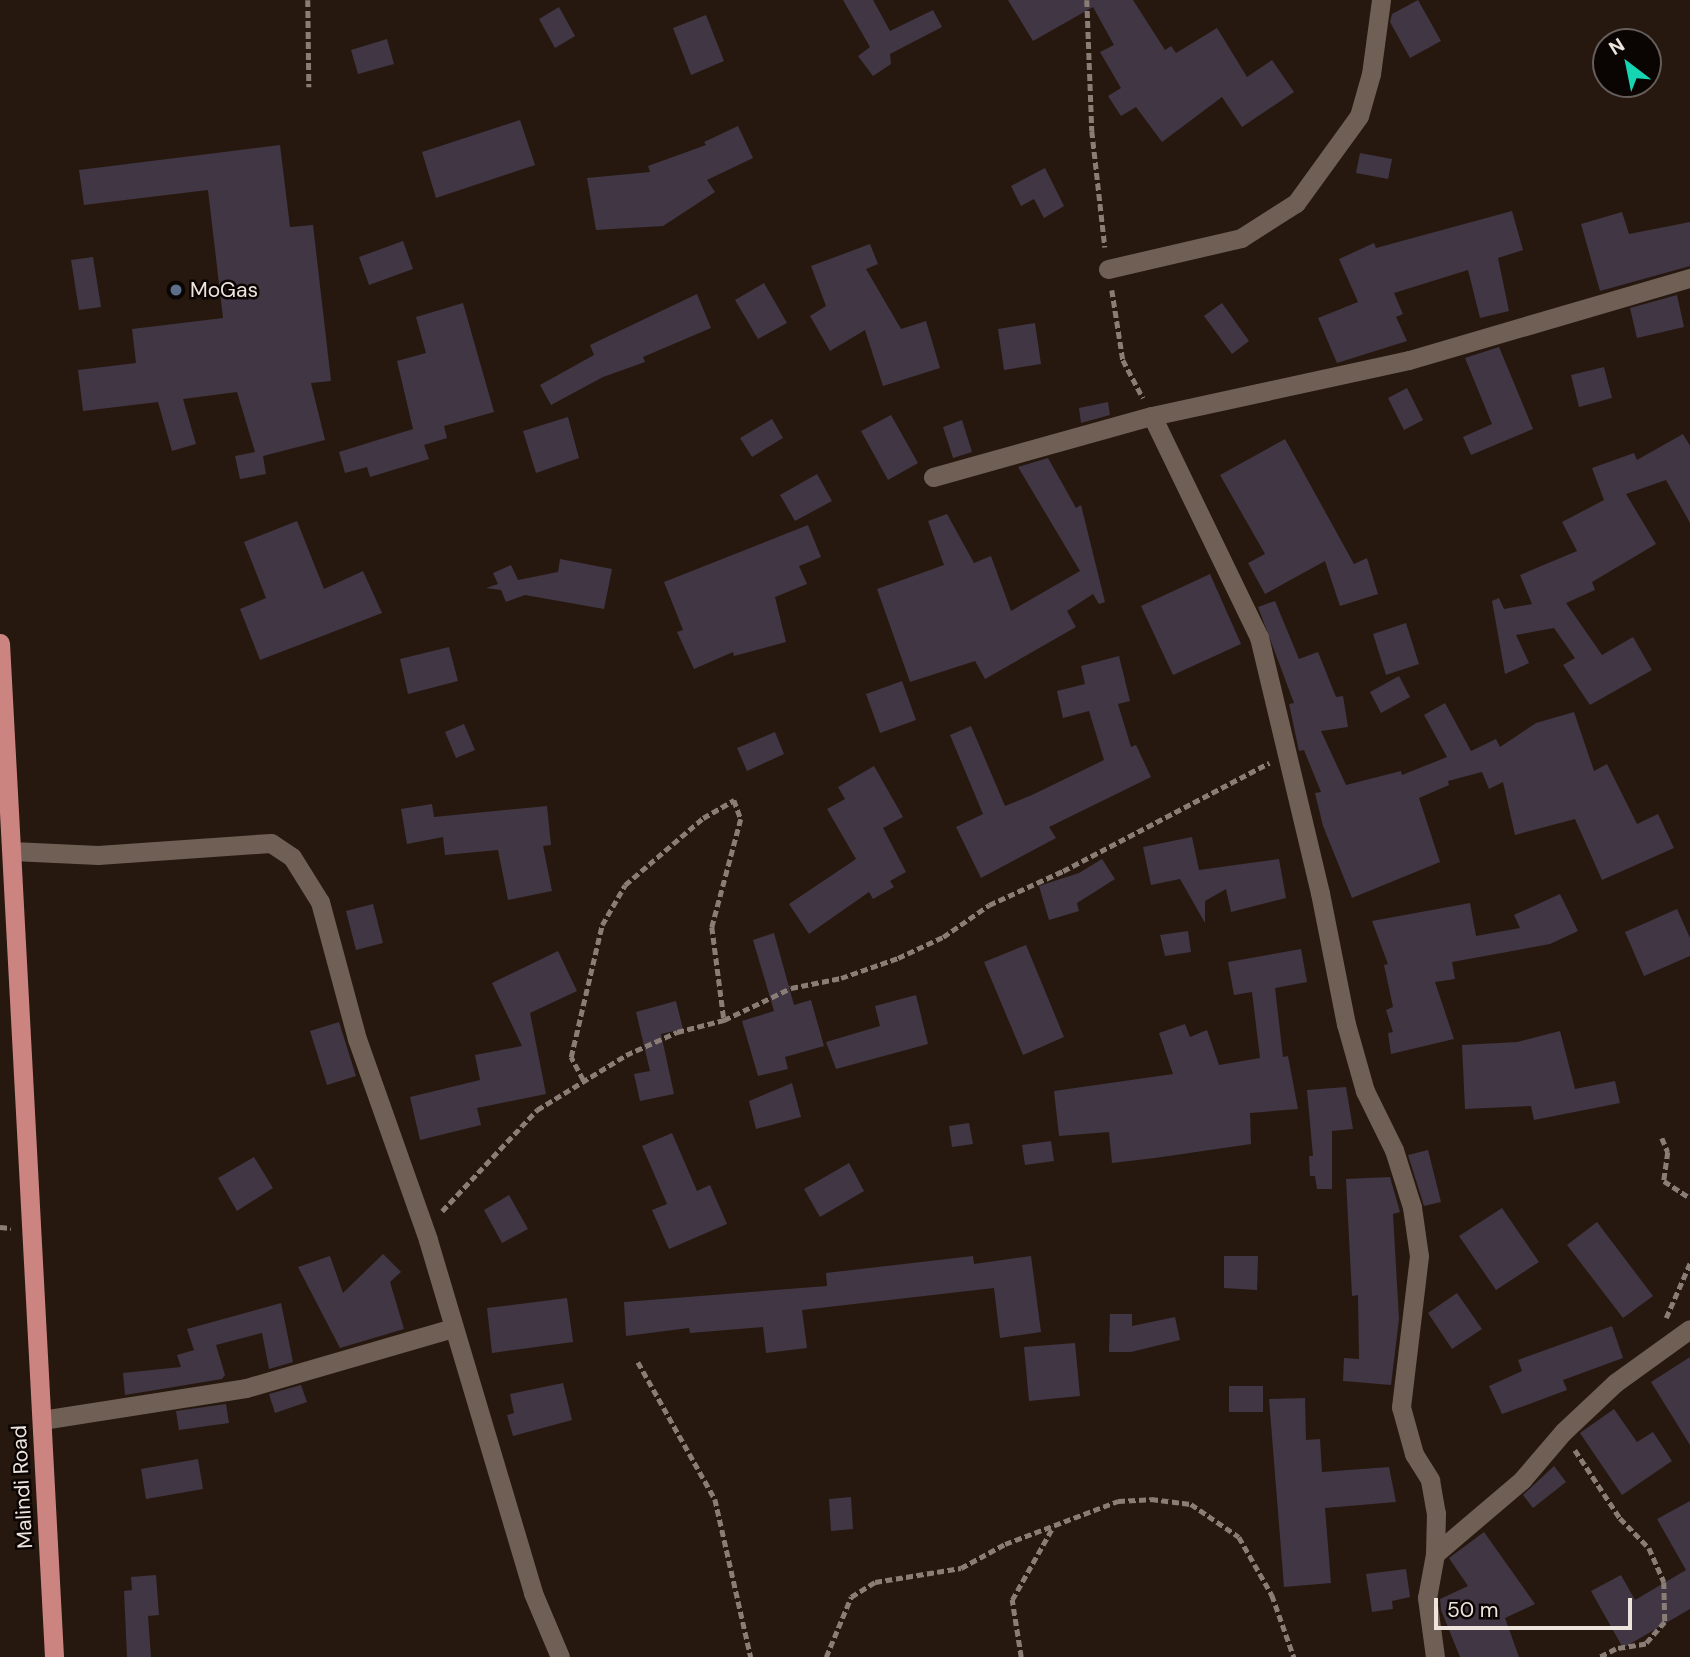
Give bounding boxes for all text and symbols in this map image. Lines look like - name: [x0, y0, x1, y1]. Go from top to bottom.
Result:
- north arrow: [1592, 28, 1662, 98]
- text: N: [1604, 32, 1629, 61]
- place label: MoGas: [190, 277, 258, 303]
- marker: MoGas: [168, 282, 184, 298]
- street label: Malindi Road: [6, 1425, 38, 1549]
- scale bar: [1438, 1584, 1636, 1628]
- text: 50 m: [1447, 1596, 1498, 1624]

